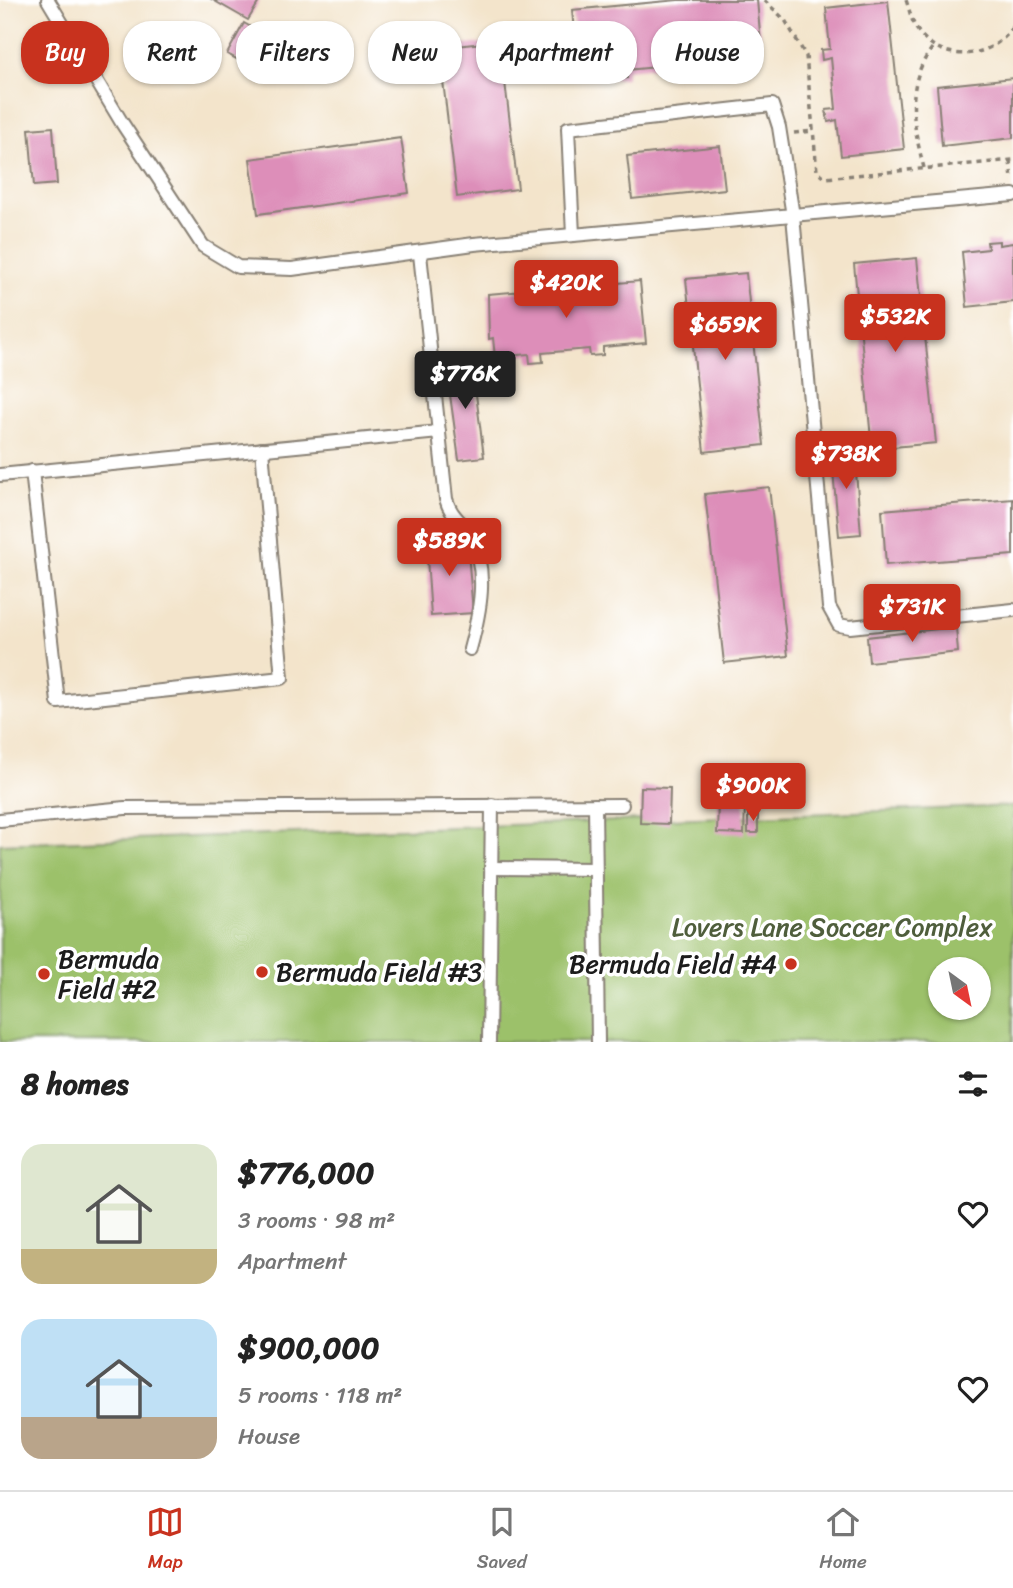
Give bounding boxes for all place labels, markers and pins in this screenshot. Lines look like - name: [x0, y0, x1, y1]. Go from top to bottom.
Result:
- pin: $420K: [517, 260, 615, 320]
- pin: $532K: [846, 294, 944, 354]
- pin: $659K: [676, 302, 774, 362]
- pin: $776K: [416, 352, 514, 411]
- pin: $738K: [797, 432, 895, 491]
- pin: $589K: [400, 518, 498, 578]
- pin: $731K: [863, 584, 961, 644]
- pin: $900K: [704, 764, 802, 823]
- place label: Bermuda Field #2: [58, 936, 159, 1012]
- place label: Bermuda Field #4: [569, 941, 777, 987]
- place label: Bermuda Field #3: [276, 949, 482, 995]
- marker: Bermuda Field #4: [783, 956, 799, 972]
- marker: Bermuda Field #3: [254, 964, 270, 980]
- marker: Bermuda Field #2: [36, 966, 52, 982]

